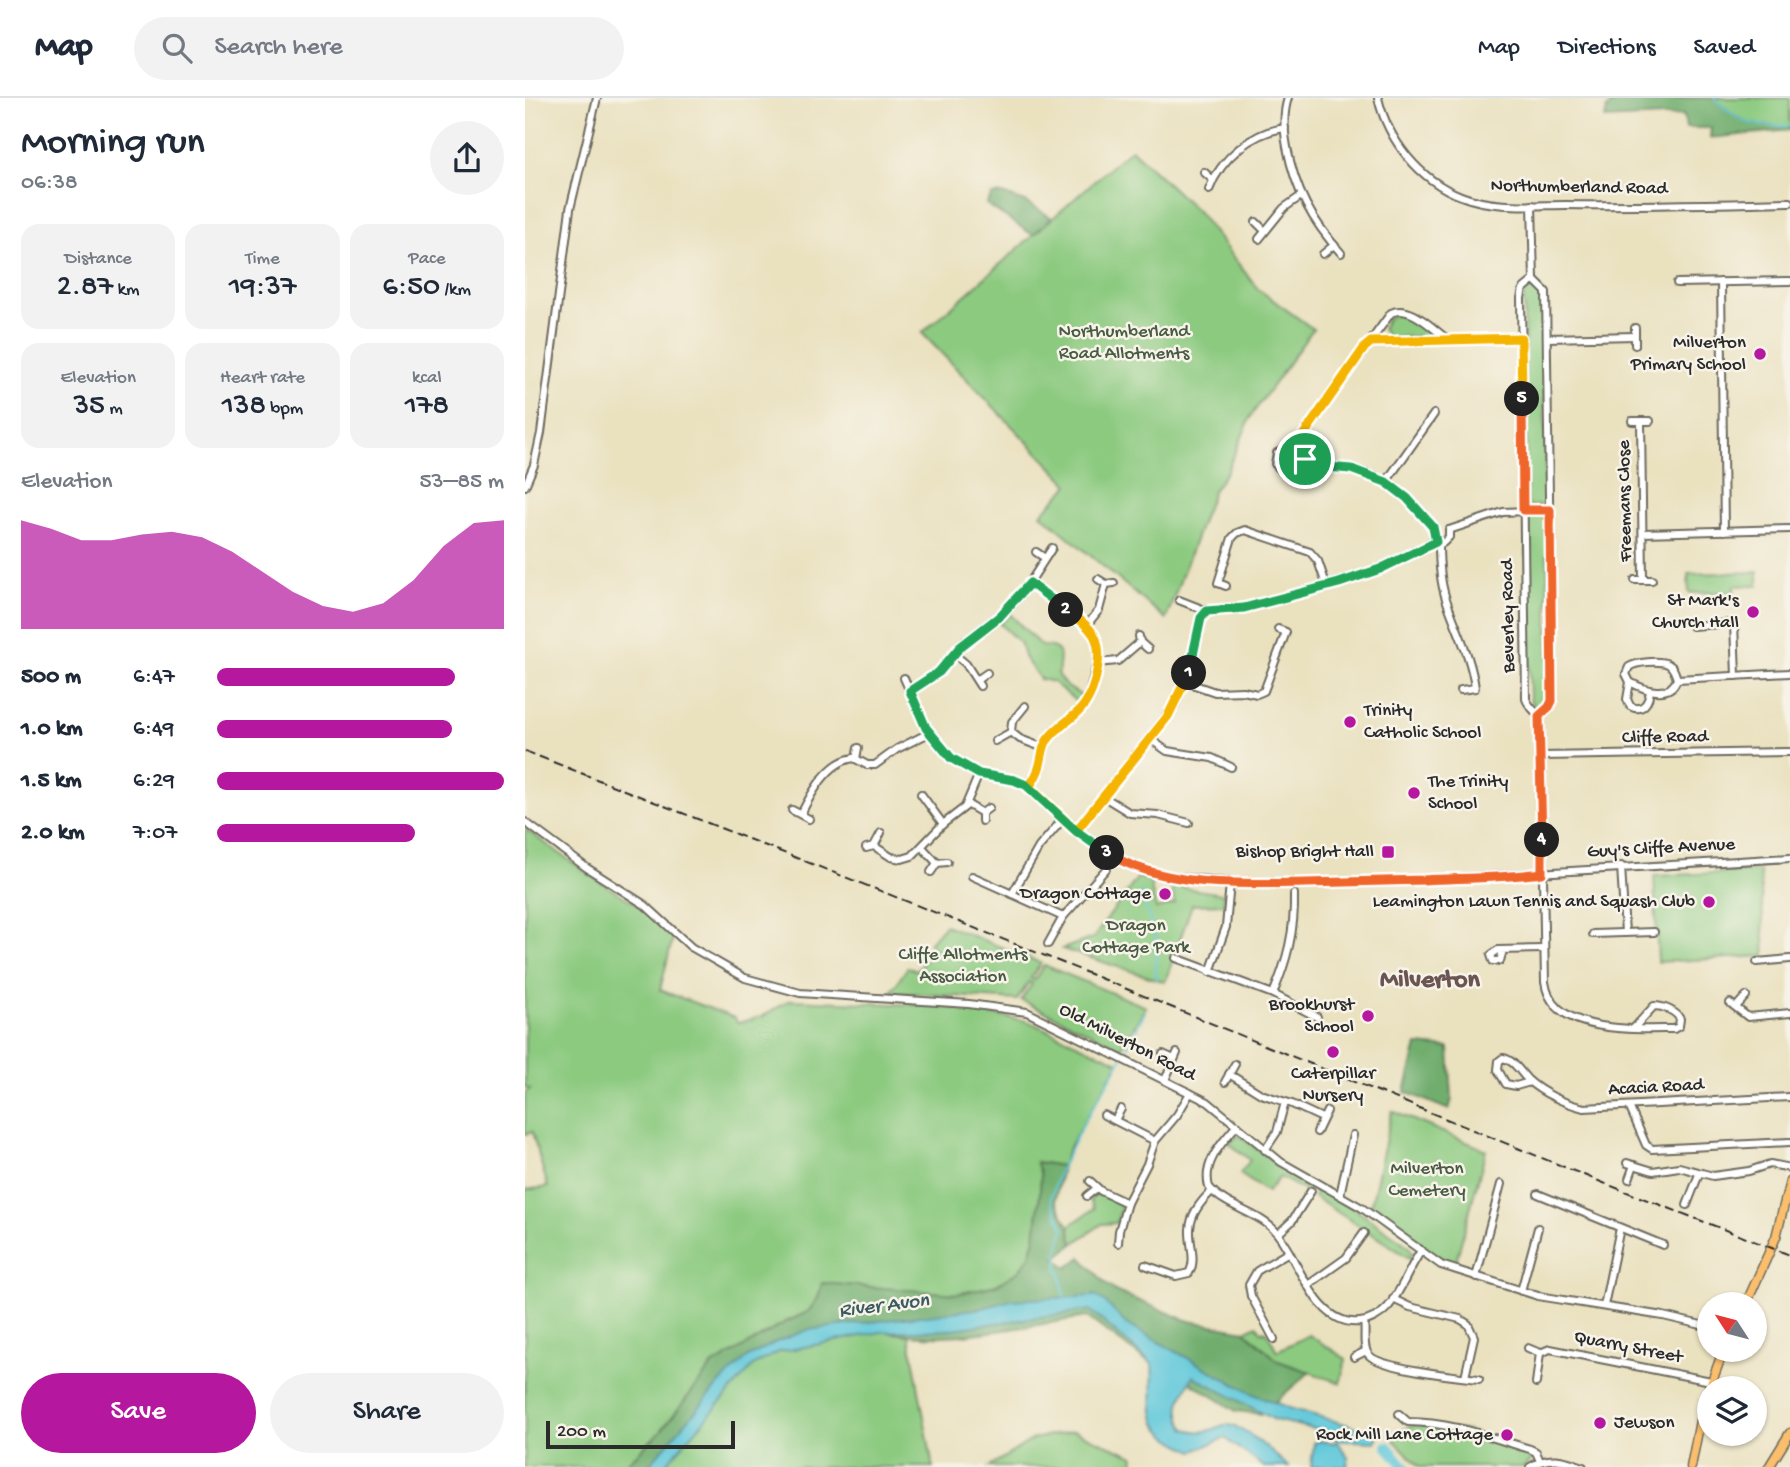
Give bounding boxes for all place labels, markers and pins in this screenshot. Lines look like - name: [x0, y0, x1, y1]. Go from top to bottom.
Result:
- place label: Milverton Primary School: [1630, 332, 1746, 377]
- marker: Milverton Primary School: [1752, 346, 1768, 362]
- pin: 5: [1504, 382, 1539, 416]
- pin: [1275, 429, 1335, 489]
- place label: St Mark's Church Hall: [1652, 590, 1740, 635]
- pin: 2: [1049, 592, 1083, 628]
- marker: St Mark's Church Hall: [1745, 604, 1761, 620]
- pin: 1: [1171, 656, 1207, 690]
- place label: Trinity Catholic School: [1363, 700, 1481, 745]
- marker: Trinity Catholic School: [1342, 714, 1358, 730]
- place label: The Trinity School: [1427, 771, 1509, 816]
- marker: The Trinity School: [1406, 785, 1422, 801]
- pin: 4: [1525, 822, 1559, 858]
- pin: 3: [1089, 836, 1125, 870]
- place label: Bishop Bright Hall: [1235, 841, 1374, 864]
- marker: Bishop Bright Hall: [1380, 844, 1396, 860]
- place label: Dragon Cottage: [1018, 883, 1151, 906]
- marker: Dragon Cottage: [1157, 886, 1173, 902]
- place label: Leamington Lawn Tennis and Squash Club: [1373, 891, 1695, 914]
- marker: Leamington Lawn Tennis and Squash Club: [1701, 894, 1717, 910]
- place label: Brookhurst School: [1268, 994, 1356, 1039]
- marker: Brookhurst School: [1360, 1008, 1376, 1024]
- marker: Caterpillar Nursery: [1325, 1044, 1341, 1060]
- place label: Caterpillar Nursery: [1291, 1063, 1377, 1108]
- place label: Jewson: [1614, 1412, 1674, 1435]
- marker: Jewson: [1592, 1415, 1608, 1431]
- place label: Rock Mill Lane Cottage: [1316, 1424, 1493, 1447]
- marker: Rock Mill Lane Cottage: [1499, 1427, 1515, 1443]

